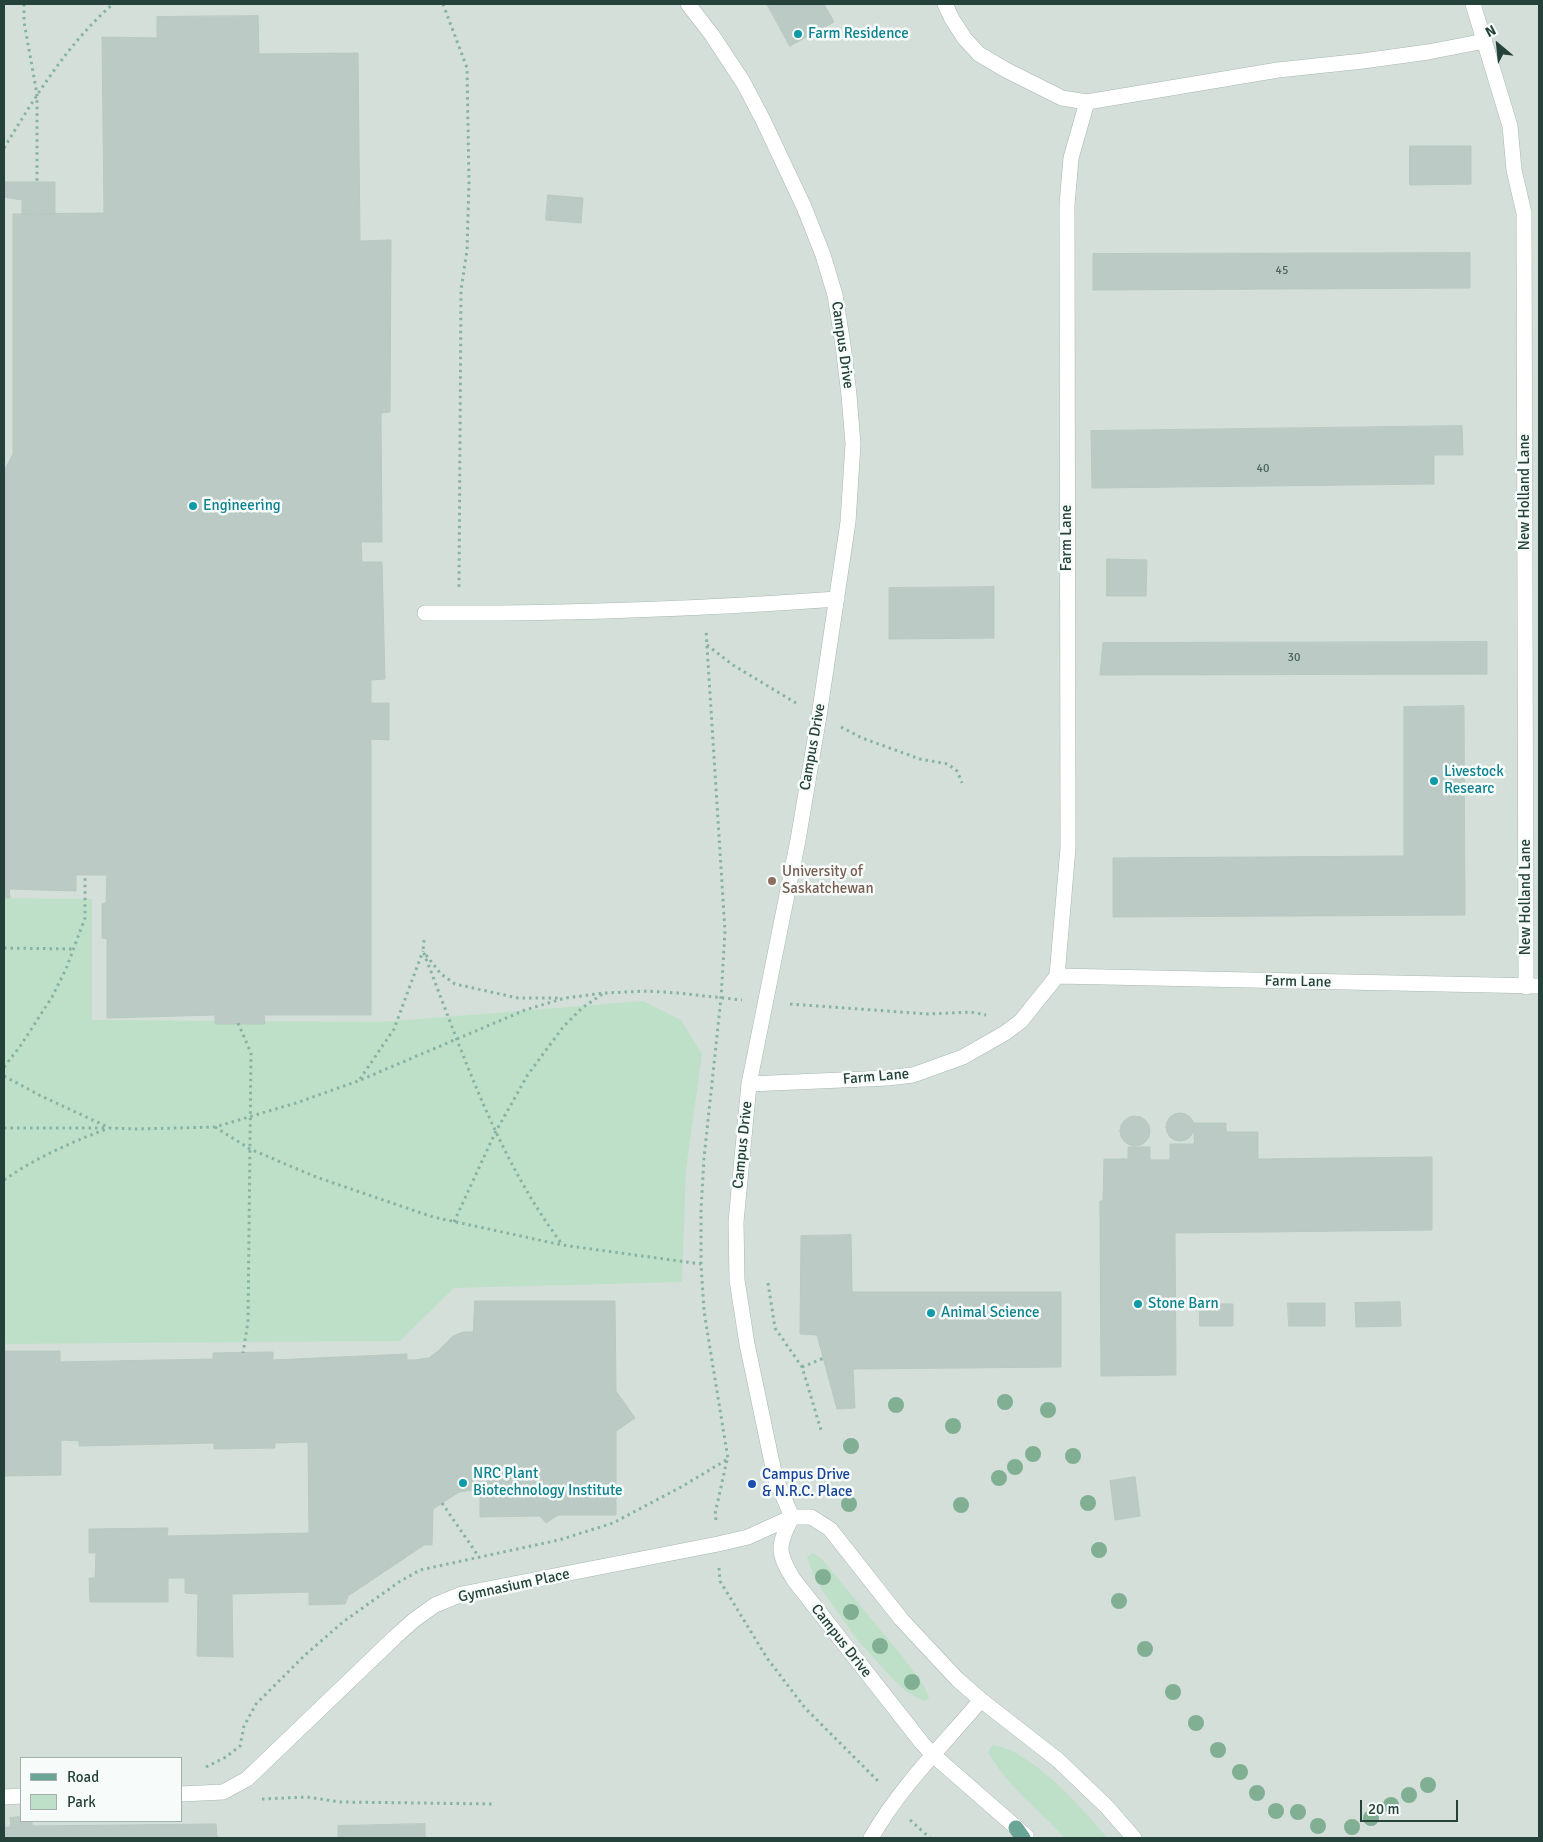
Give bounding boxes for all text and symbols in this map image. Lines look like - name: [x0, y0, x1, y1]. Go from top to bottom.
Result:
- north arrow: [1473, 20, 1523, 70]
- text: N: [1482, 22, 1499, 41]
- place label: Farm Residence: [808, 25, 909, 43]
- marker: Farm Residence: [792, 28, 804, 40]
- house number: 45: [1276, 264, 1288, 278]
- street label: Campus Drive: [827, 300, 857, 390]
- street label: New Holland Lane: [1516, 434, 1534, 550]
- house number: 40: [1257, 462, 1269, 476]
- place label: Engineering: [203, 497, 281, 515]
- marker: Engineering: [187, 500, 199, 512]
- street label: Farm Lane: [1058, 505, 1076, 571]
- house number: 30: [1288, 651, 1300, 665]
- street label: Campus Drive: [796, 702, 830, 792]
- place label: Livestock Researc: [1444, 763, 1504, 798]
- marker: Livestock Researc: [1428, 775, 1440, 787]
- street label: New Holland Lane: [1517, 839, 1535, 955]
- place label: University of Saskatchewan: [782, 863, 874, 898]
- marker: University of Saskatchewan: [766, 875, 778, 887]
- street label: Farm Lane: [1265, 972, 1331, 992]
- street label: Farm Lane: [842, 1065, 910, 1089]
- street label: Campus Drive: [729, 1100, 757, 1190]
- place label: Stone Barn: [1148, 1295, 1219, 1313]
- marker: Stone Barn: [1132, 1298, 1144, 1310]
- place label: Animal Science: [941, 1304, 1039, 1322]
- marker: Animal Science: [925, 1307, 937, 1319]
- place label: NRC Plant Biotechnology Institute: [473, 1465, 623, 1500]
- place label: Campus Drive & N.R.C. Place: [762, 1466, 853, 1501]
- marker: NRC Plant Biotechnology Institute: [457, 1477, 469, 1489]
- marker: Campus Drive & N.R.C. Place: [746, 1478, 758, 1490]
- street label: Gymnasium Place: [457, 1565, 571, 1607]
- street label: Campus Drive: [807, 1601, 875, 1681]
- legend: [20, 1757, 182, 1822]
- text: Road: [67, 1768, 99, 1786]
- scale bar: [1363, 1790, 1460, 1822]
- text: Park: [67, 1793, 96, 1811]
- text: 20 m: [1368, 1800, 1399, 1818]

